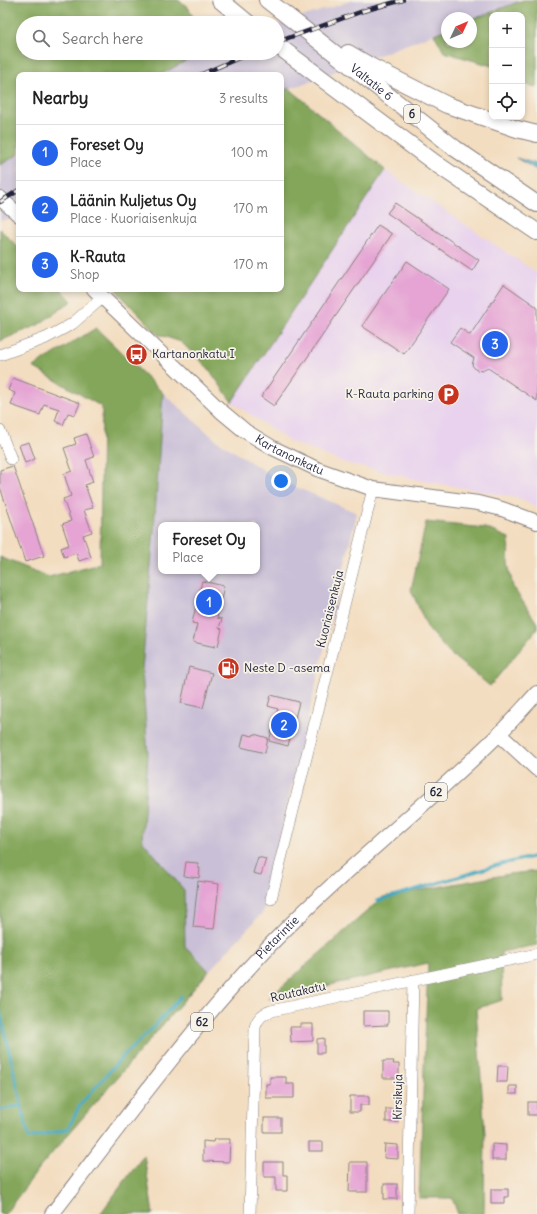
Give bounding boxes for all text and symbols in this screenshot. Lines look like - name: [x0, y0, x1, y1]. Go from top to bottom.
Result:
- north arrow: [441, 12, 477, 48]
- map controls: [489, 12, 525, 120]
- button: +: [489, 12, 525, 48]
- search box: [16, 16, 284, 60]
- icon: search: [30, 27, 52, 49]
- text: Search here: [62, 29, 143, 48]
- button: −: [489, 48, 525, 84]
- street label: Valtatie 6: [347, 60, 396, 104]
- button: locate: [489, 84, 525, 120]
- text: Nearby: [32, 87, 88, 109]
- text: 3 results: [219, 90, 268, 107]
- road number: 6: [404, 105, 420, 123]
- text: Foreset Oy: [70, 135, 144, 154]
- text: 1: [42, 144, 48, 161]
- text: 100 m: [231, 144, 268, 161]
- text: Place: [70, 154, 101, 171]
- text: Läänin Kuljetus Oy: [70, 191, 196, 210]
- text: 2: [41, 200, 49, 217]
- text: 170 m: [233, 200, 268, 217]
- text: Place · Kuoriaisenkuja: [70, 210, 197, 227]
- text: K-Rauta: [70, 247, 126, 266]
- text: 3: [41, 256, 49, 273]
- text: 170 m: [233, 256, 268, 273]
- text: Shop: [70, 266, 99, 283]
- pin: 3: [482, 329, 508, 359]
- bus stop icon: Kartanonkatu I: [124, 341, 150, 367]
- place label: Kartanonkatu I: [152, 346, 235, 361]
- parking icon: K-Rauta parking: [436, 381, 462, 407]
- place label: K-Rauta parking: [346, 386, 434, 401]
- street label: Kartanonkatu: [253, 431, 326, 478]
- your location: [271, 471, 291, 491]
- popup: [158, 522, 260, 574]
- text: Foreset Oy: [172, 530, 246, 549]
- text: Place: [172, 549, 204, 566]
- street label: Kuoriaisenkuja: [313, 568, 346, 649]
- pin: 1: [196, 587, 222, 617]
- fuel station icon: Neste D -asema: [215, 655, 241, 681]
- place label: Neste D -asema: [244, 660, 330, 675]
- pin: 2: [271, 710, 297, 740]
- road number: 62: [425, 783, 447, 801]
- street label: Pietarintie: [253, 912, 302, 962]
- street label: Routakatu: [269, 978, 327, 1005]
- road number: 62: [191, 1013, 213, 1031]
- street label: Kirsikuja: [390, 1074, 405, 1120]

